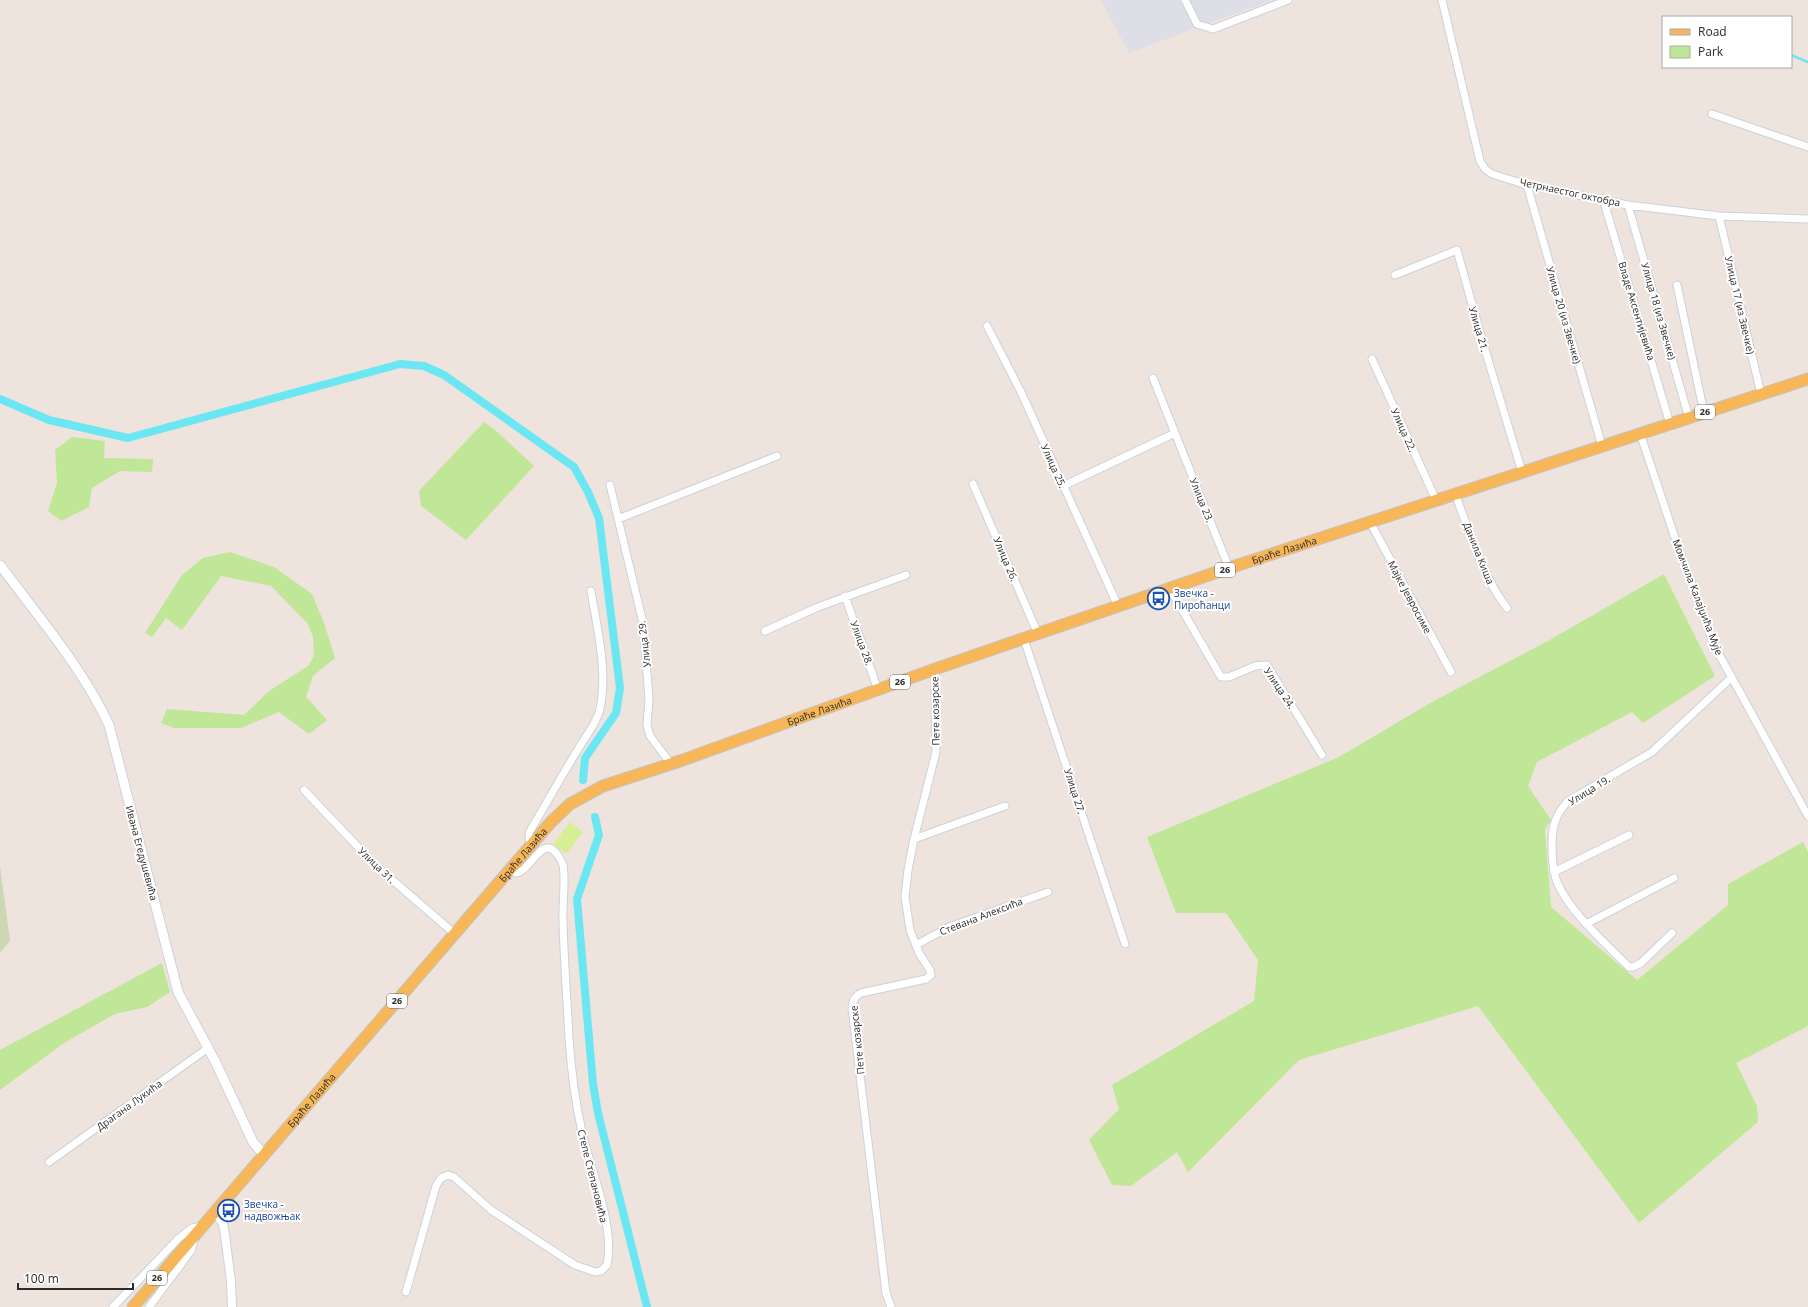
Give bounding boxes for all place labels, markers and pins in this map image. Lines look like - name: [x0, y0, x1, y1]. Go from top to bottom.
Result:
- bus stop icon: Звечка - Пироћанци: [1145, 586, 1171, 612]
- place label: Звечка - Пироћанци: [1174, 586, 1230, 612]
- bus stop icon: Звечка - надвожњак: [215, 1197, 241, 1223]
- place label: Звечка - надвожњак: [244, 1197, 301, 1223]

